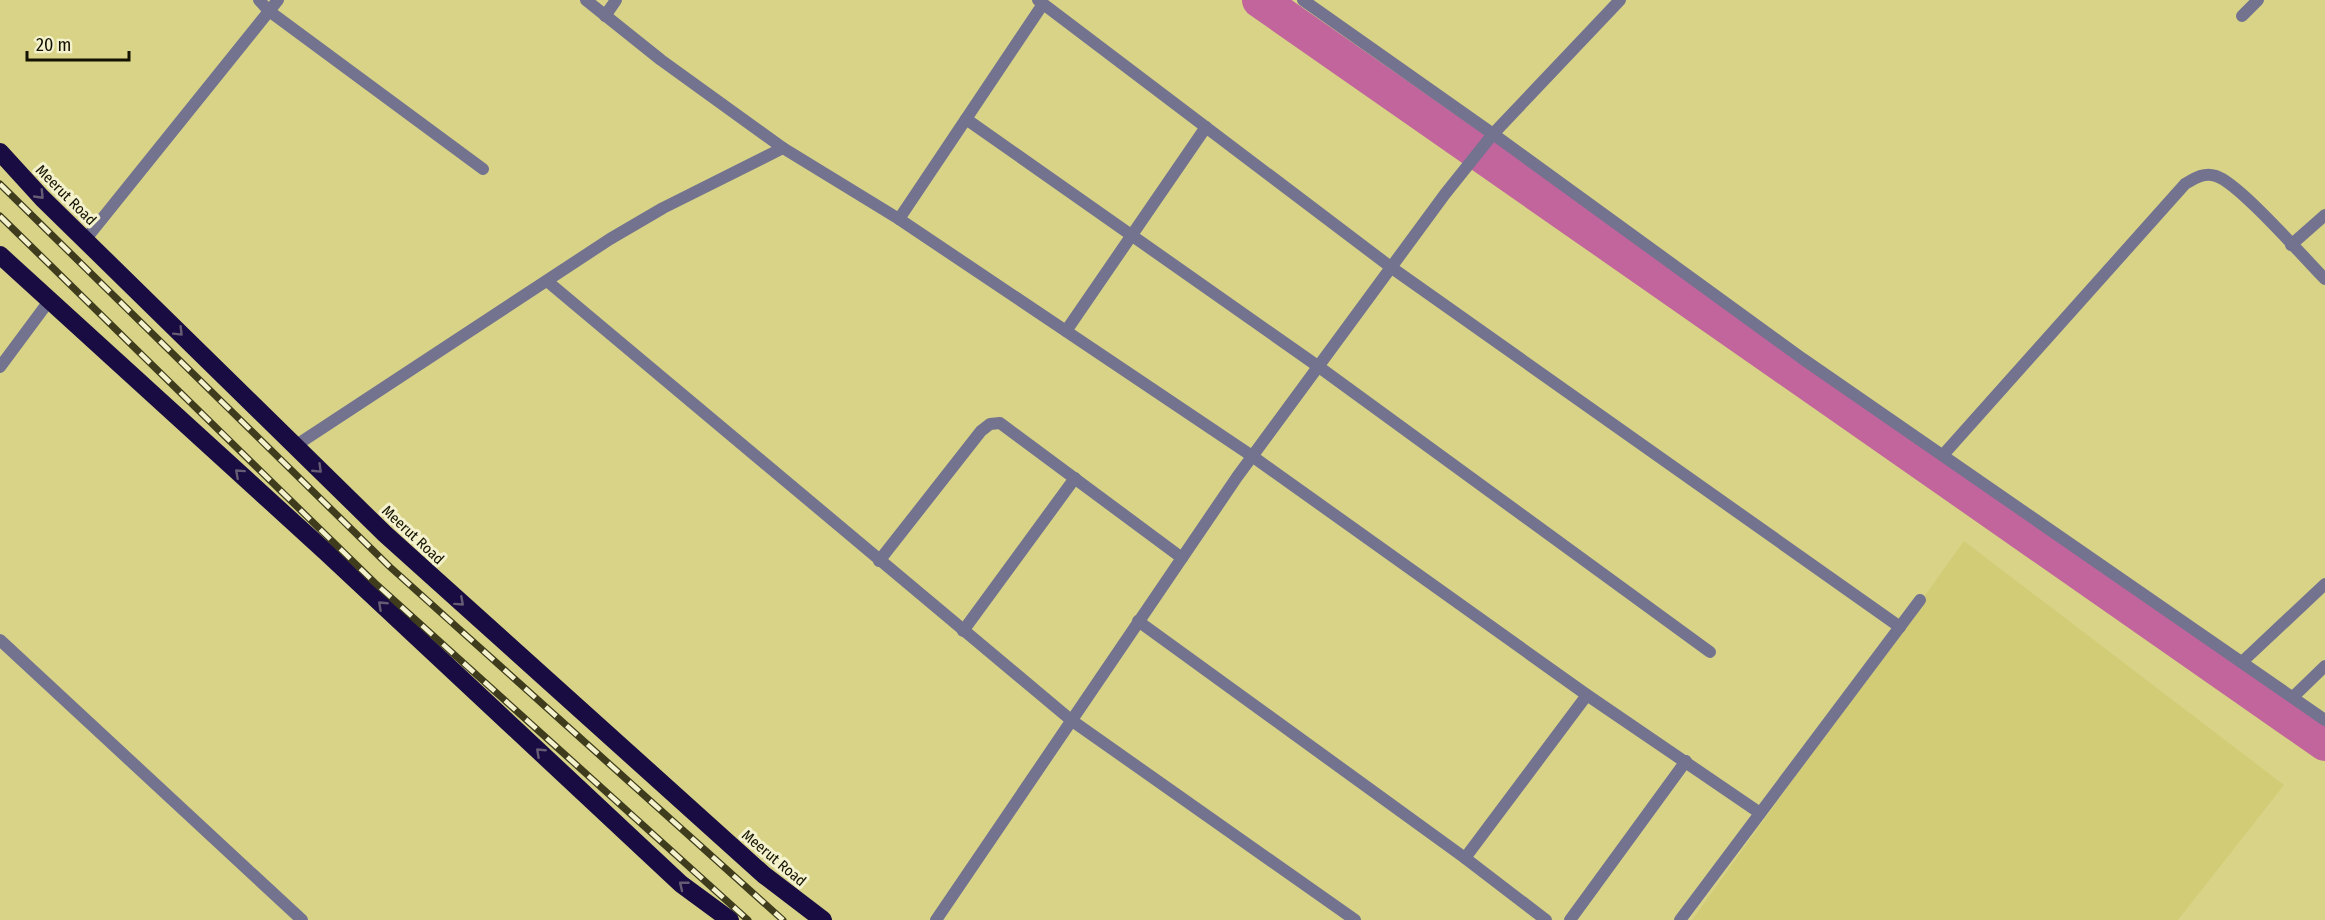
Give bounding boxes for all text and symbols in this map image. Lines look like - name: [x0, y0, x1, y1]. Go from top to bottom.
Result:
- scale bar: [27, 24, 129, 62]
- text: 20 m: [36, 34, 71, 56]
- street label: Meerut Road: [32, 161, 100, 229]
- one-way arrow: [33, 188, 44, 198]
- one-way arrow: [172, 325, 182, 336]
- one-way arrow: [310, 461, 321, 472]
- one-way arrow: [235, 469, 245, 480]
- street label: Meerut Road: [378, 502, 448, 568]
- one-way arrow: [453, 595, 464, 606]
- one-way arrow: [379, 601, 390, 612]
- one-way arrow: [536, 748, 547, 759]
- street label: Meerut Road: [738, 826, 810, 890]
- one-way arrow: [679, 881, 690, 892]

